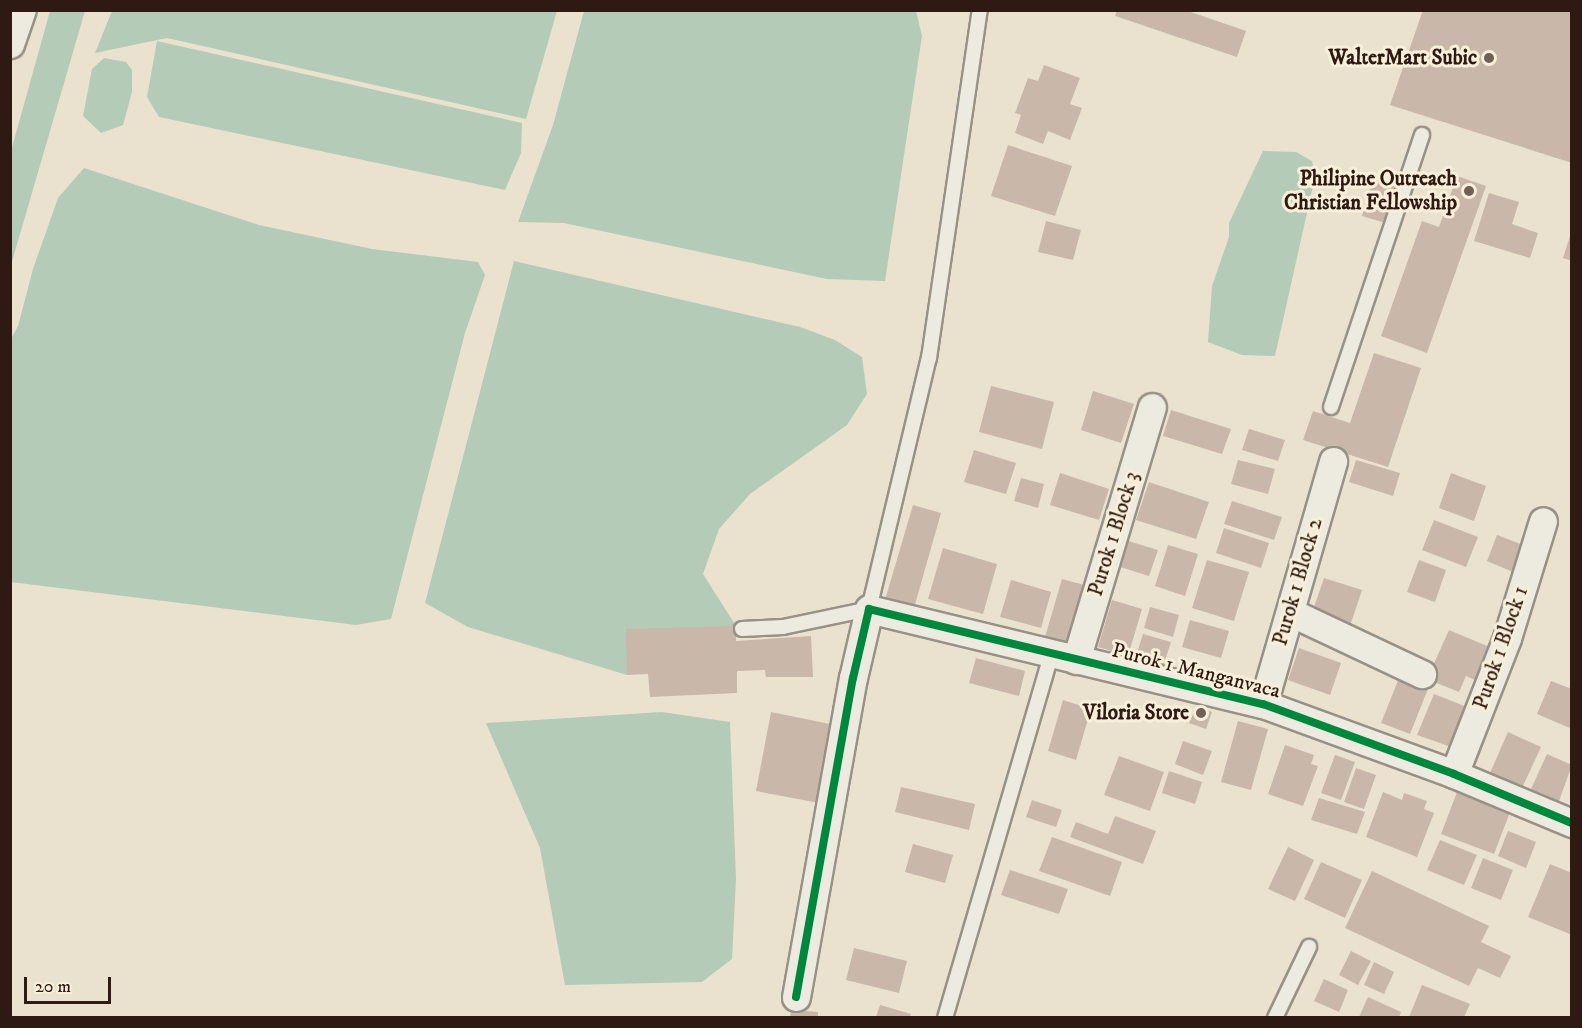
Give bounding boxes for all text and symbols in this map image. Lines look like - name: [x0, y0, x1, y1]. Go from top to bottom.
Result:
- place label: WalterMart Subic: [1328, 45, 1477, 71]
- marker: WalterMart Subic: [1482, 51, 1496, 65]
- place label: Philipine Outreach Christian Fellowship: [1284, 166, 1457, 216]
- marker: Philipine Outreach Christian Fellowship: [1462, 184, 1476, 198]
- street label: Purok 1 Block 3: [1083, 469, 1145, 599]
- street label: Purok 1 Block 2: [1268, 515, 1328, 649]
- street label: Purok 1 Block 1: [1468, 583, 1534, 713]
- street label: Purok 1 Manganvaca: [1109, 638, 1283, 704]
- place label: Viloria Store: [1083, 700, 1189, 726]
- marker: Viloria Store: [1194, 706, 1208, 720]
- scale bar: [27, 965, 114, 1003]
- text: 20 m: [35, 976, 71, 998]

